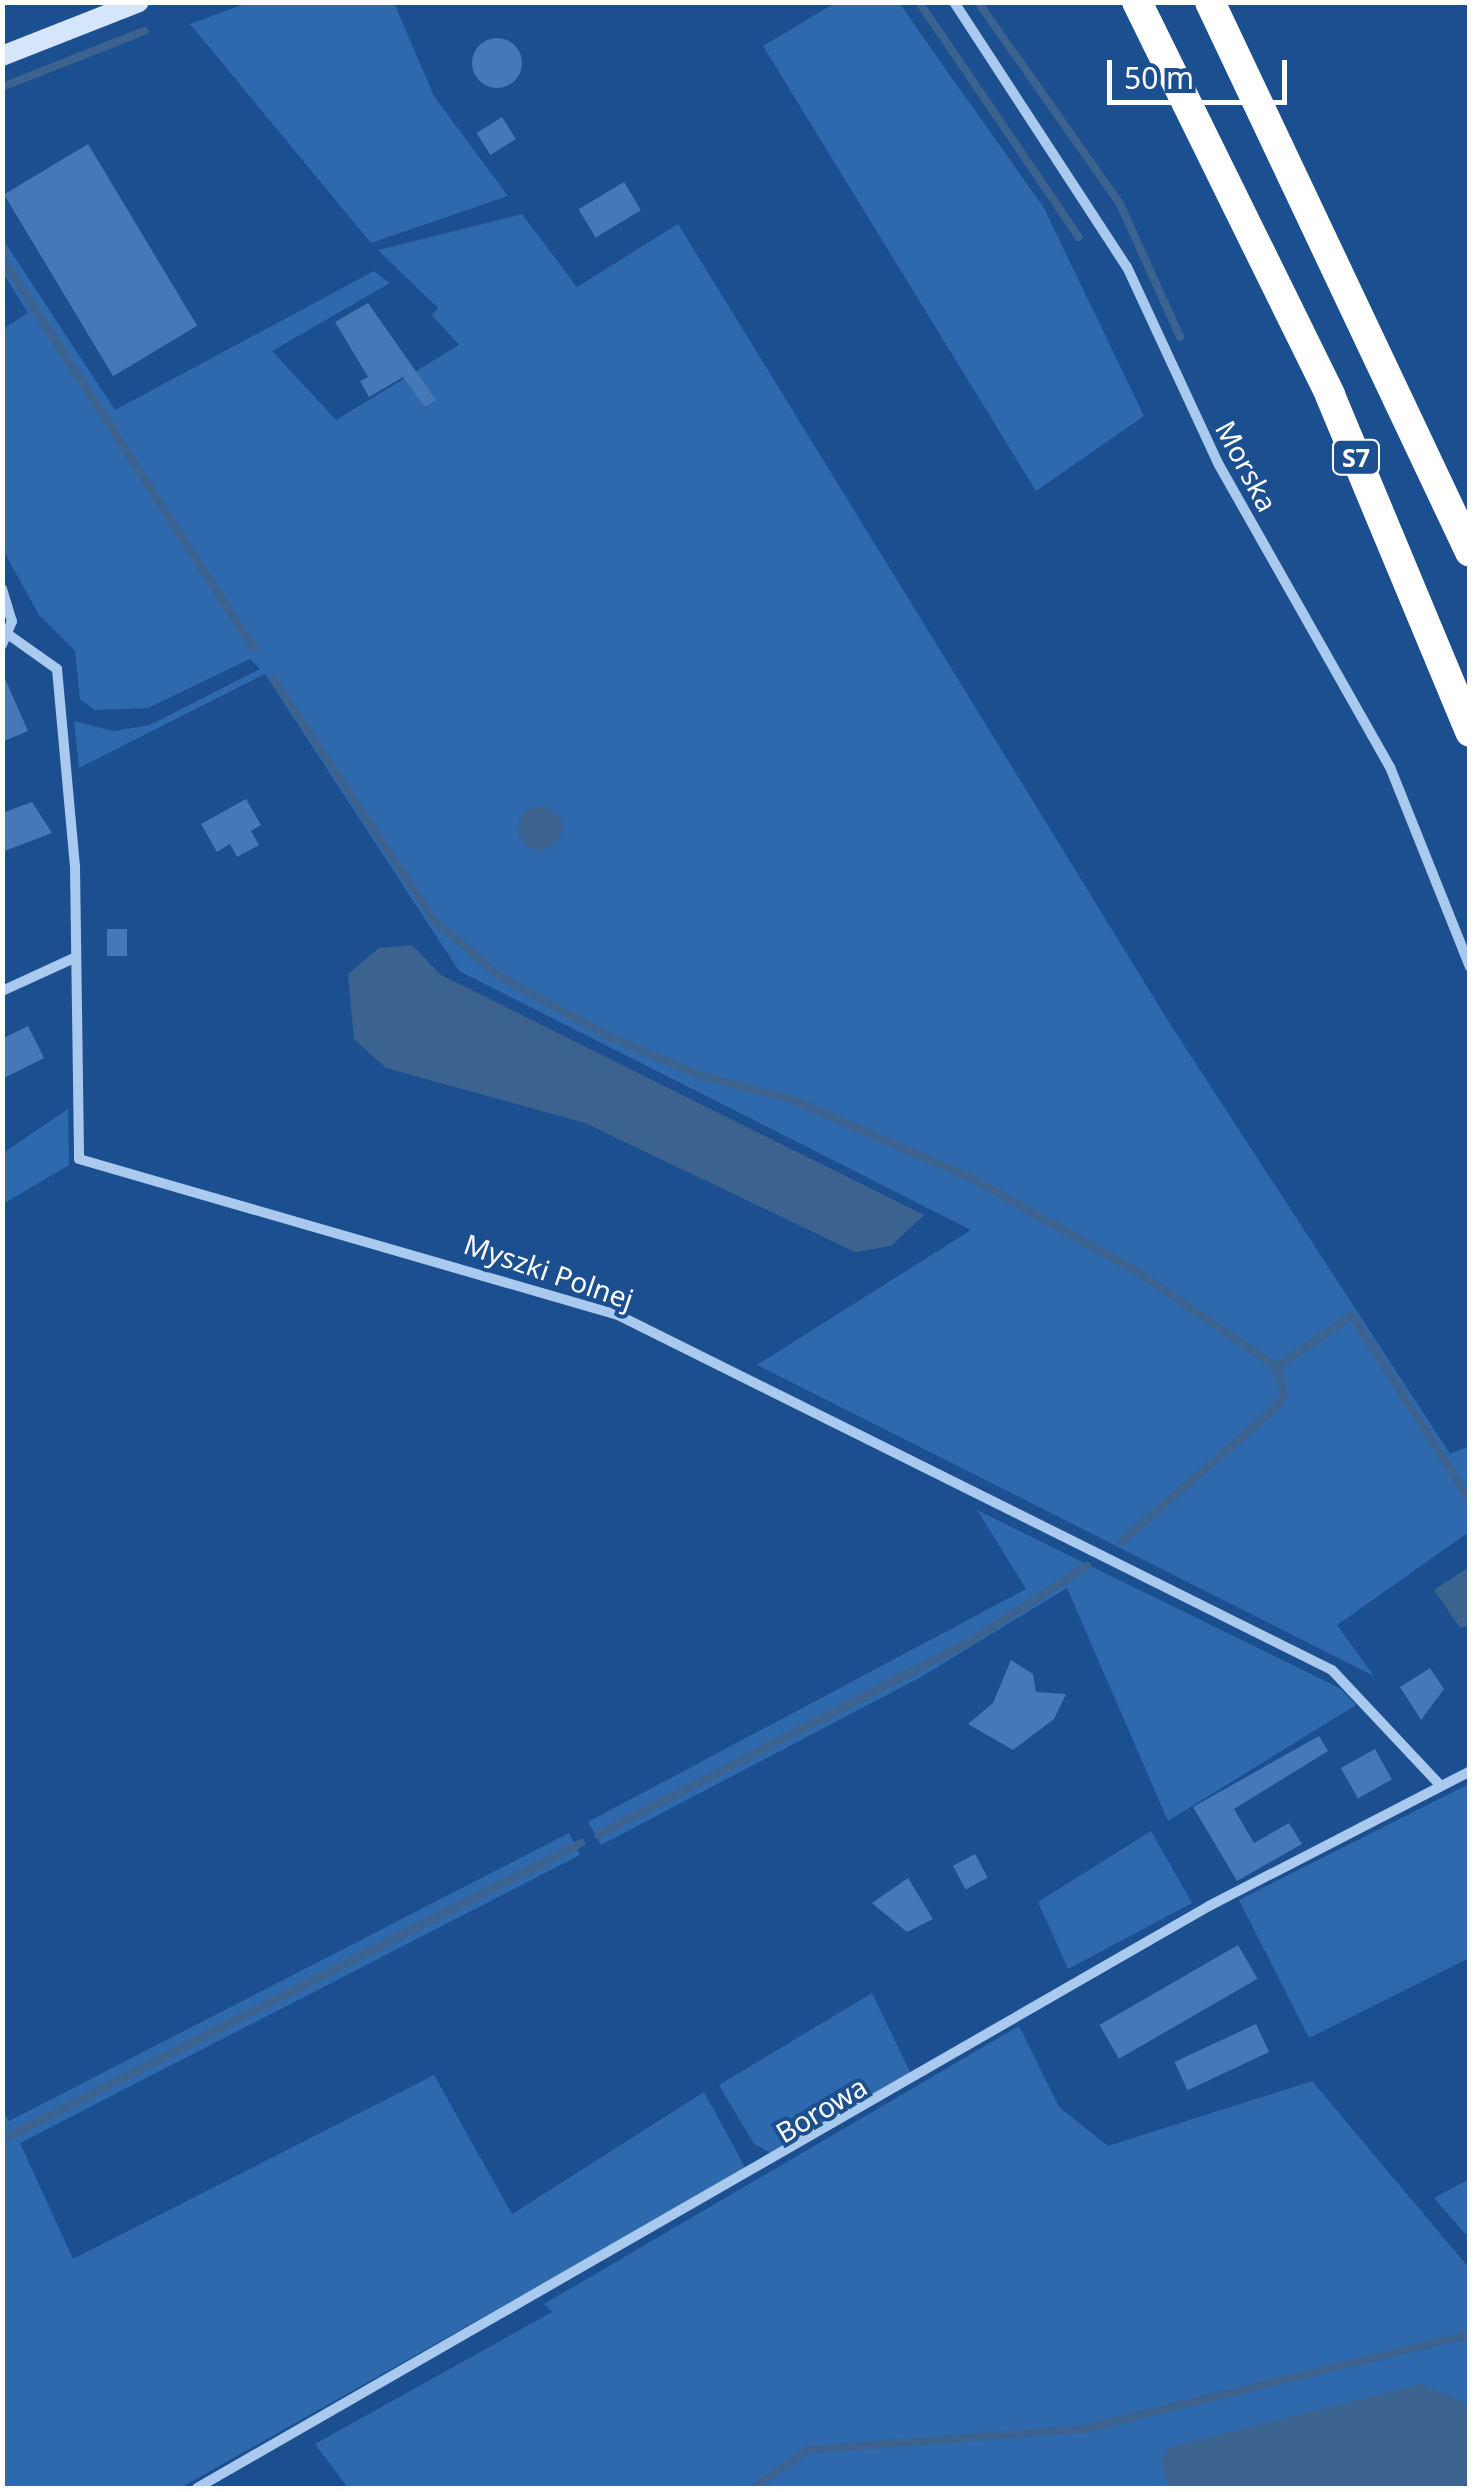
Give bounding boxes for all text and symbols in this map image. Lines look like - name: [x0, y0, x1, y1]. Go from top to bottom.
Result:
- scale bar: [1112, 40, 1292, 102]
- text: 50 m: [1124, 57, 1194, 98]
- street label: Morska: [1209, 415, 1285, 517]
- road number: S7: [1331, 437, 1381, 477]
- street label: Myszki Polnej: [460, 1226, 638, 1316]
- street label: Borowa: [769, 2069, 873, 2149]

